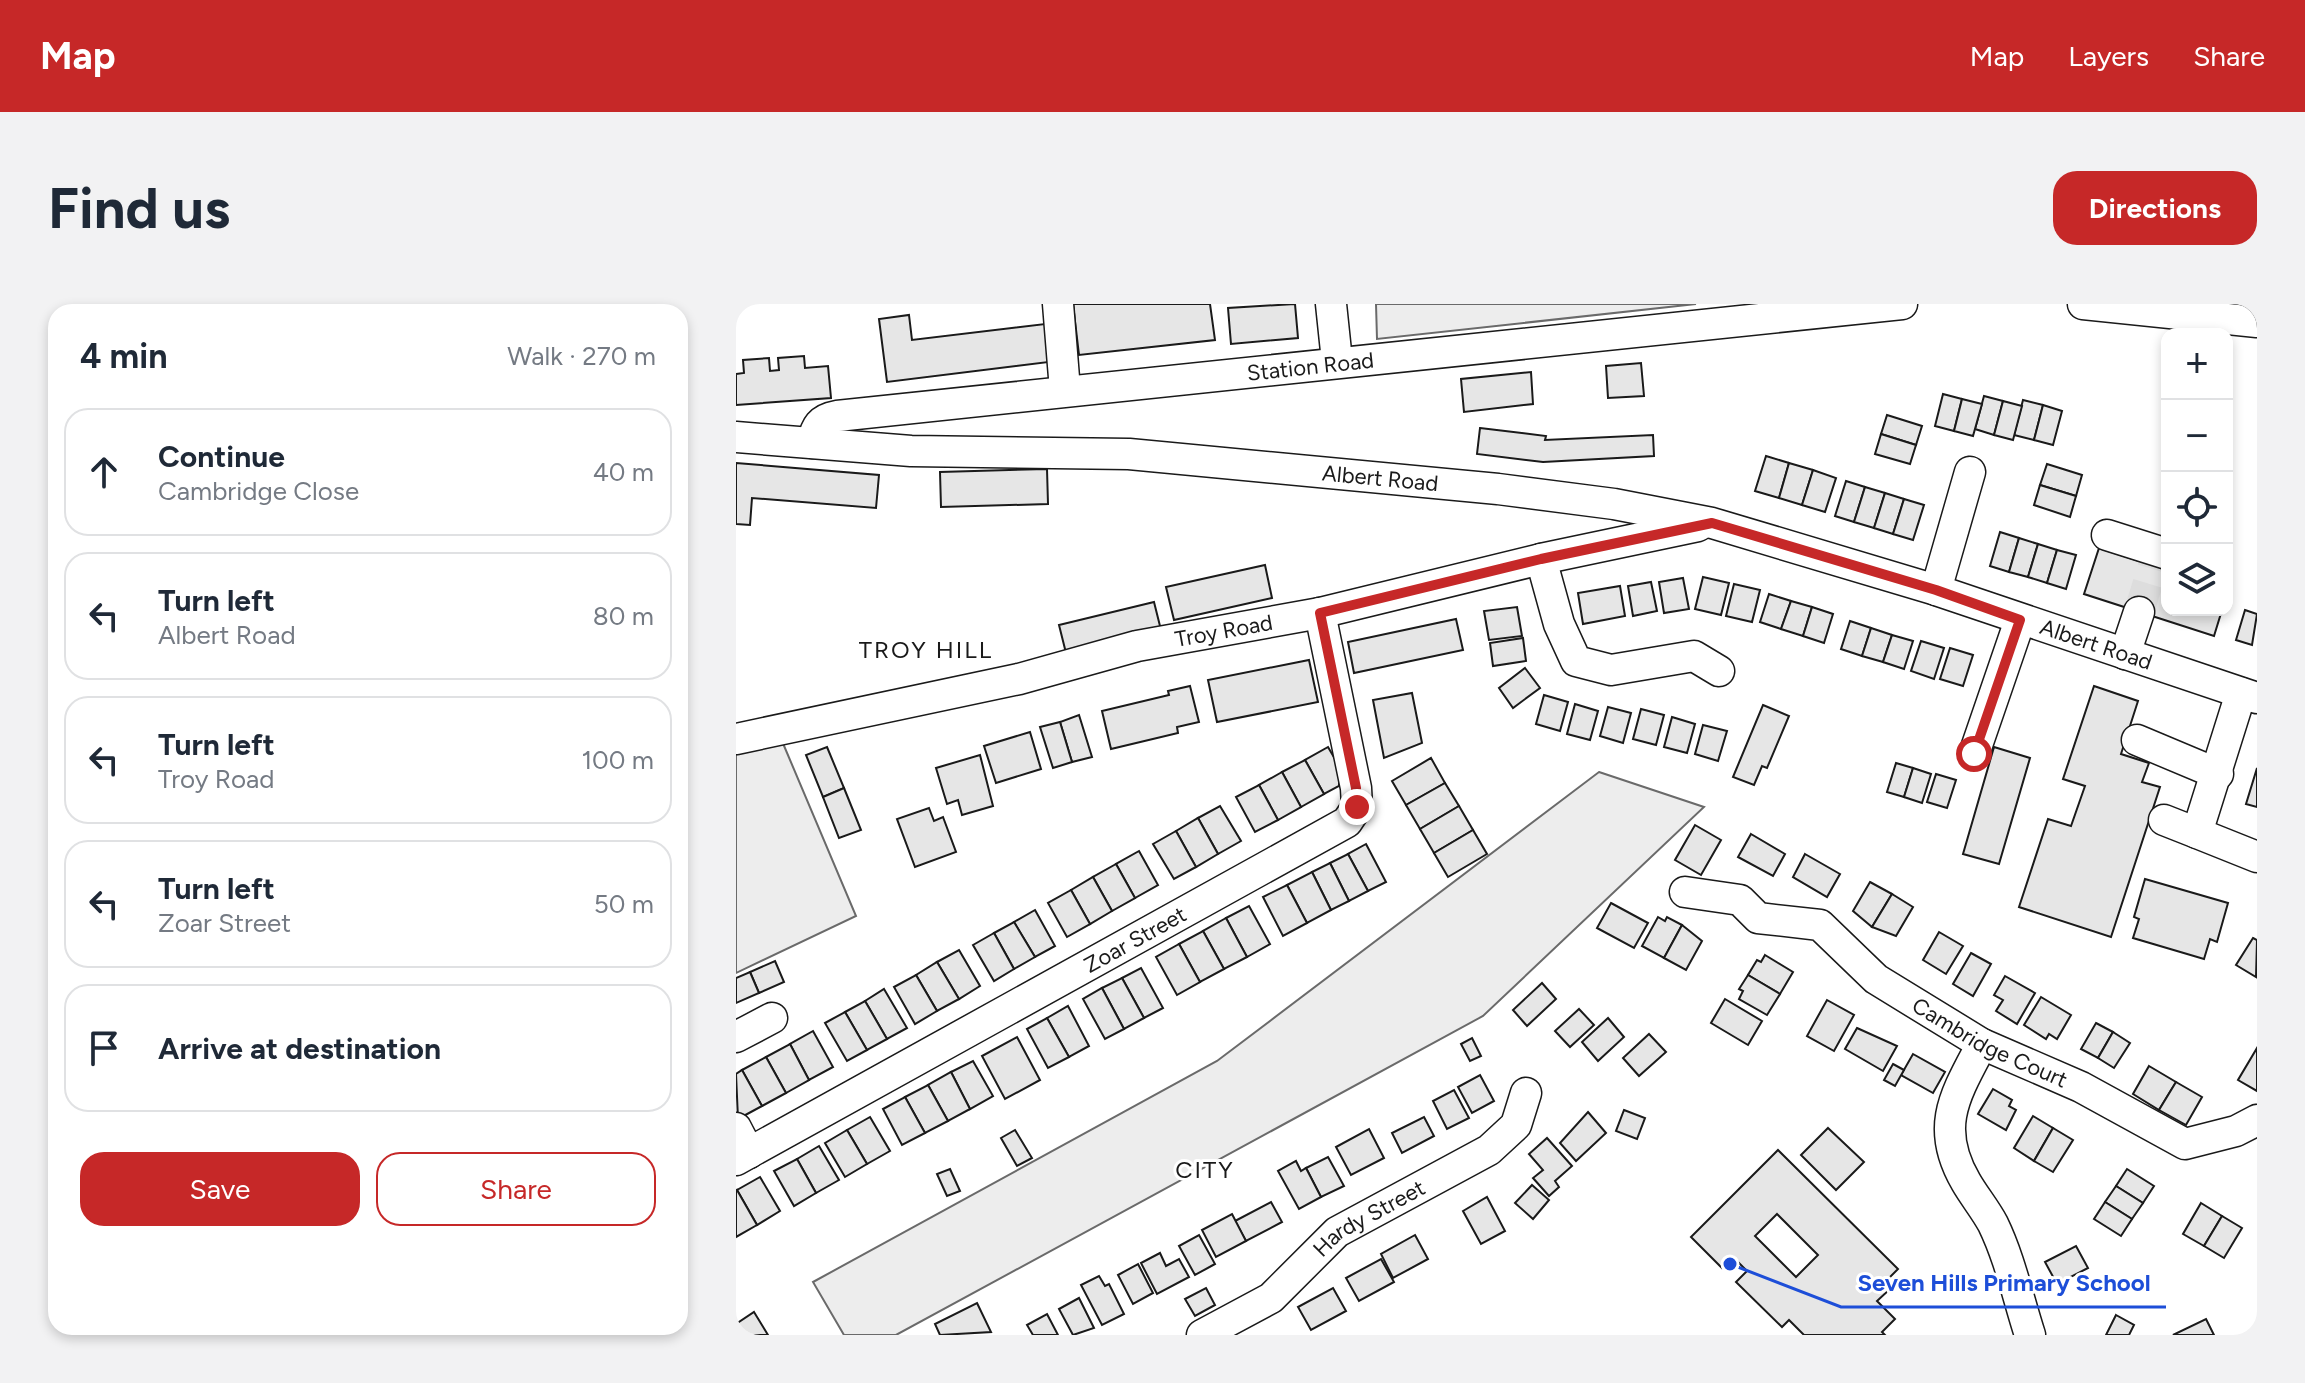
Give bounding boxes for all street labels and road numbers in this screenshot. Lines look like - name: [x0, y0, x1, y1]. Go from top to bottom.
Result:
- street label: Station Road: [1246, 346, 1375, 386]
- street label: Albert Road: [1321, 459, 1440, 497]
- street label: Troy Road: [1173, 608, 1275, 652]
- street label: Albert Road: [2037, 613, 2156, 675]
- street label: Zoar Street: [1079, 900, 1191, 978]
- street label: Cambridge Court: [1907, 991, 2072, 1093]
- street label: Hardy Street: [1307, 1174, 1429, 1262]

